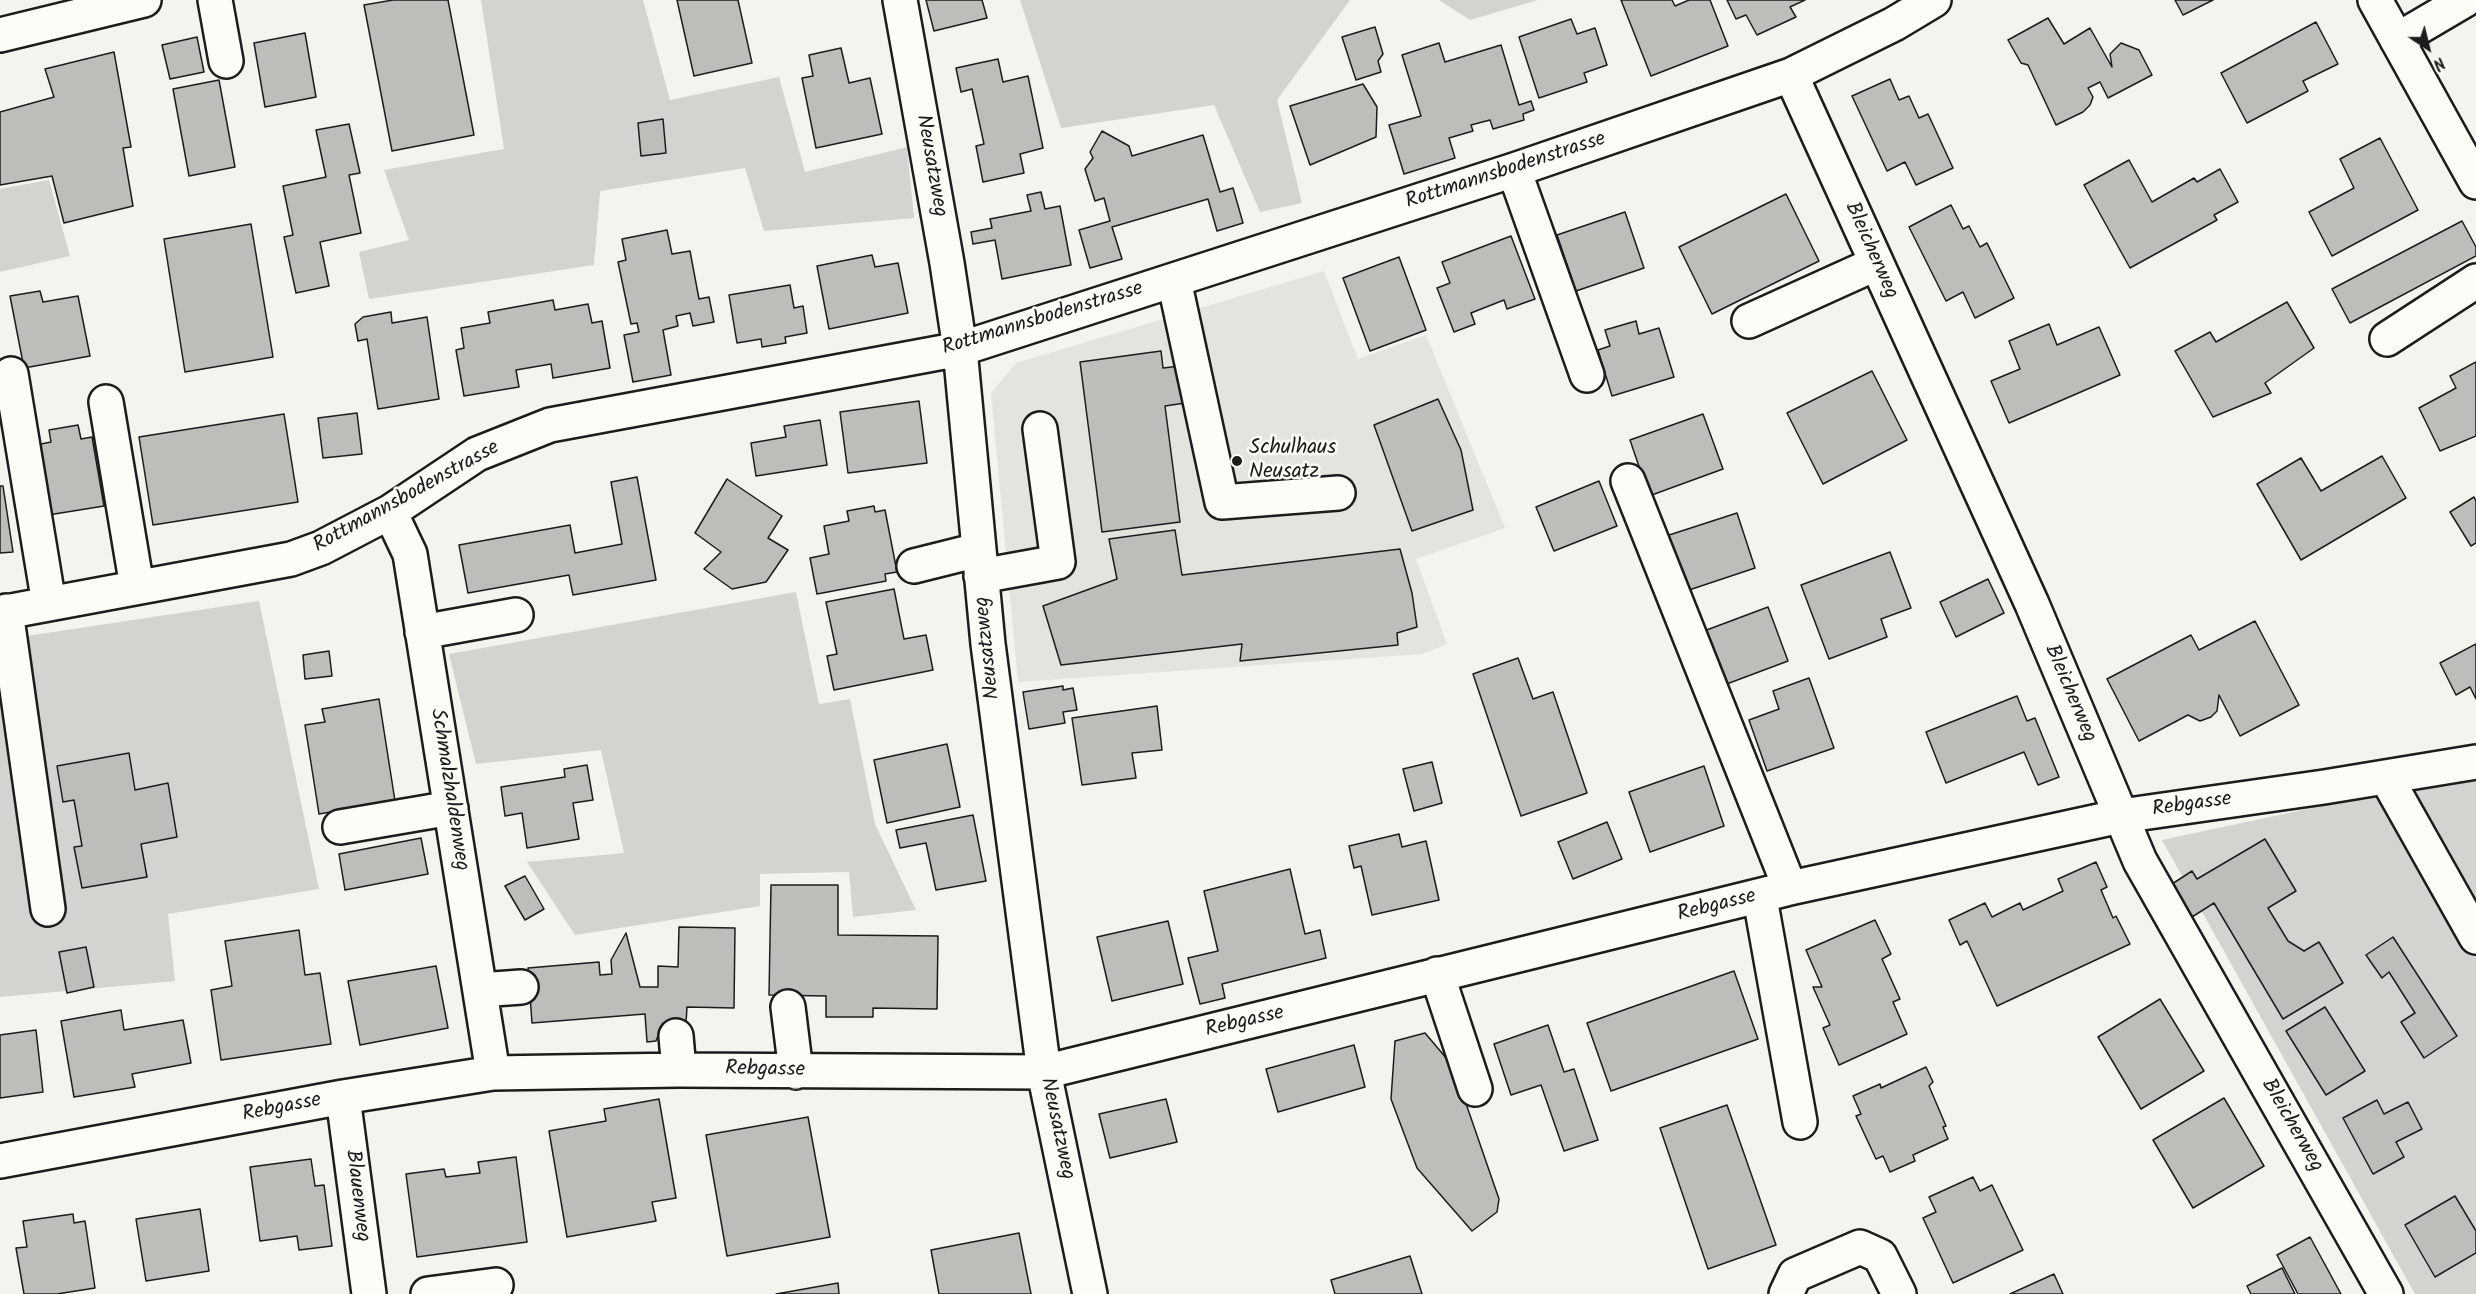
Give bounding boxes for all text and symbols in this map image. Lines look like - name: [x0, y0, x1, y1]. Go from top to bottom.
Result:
- north arrow: [2398, 18, 2458, 78]
- text: N: [2427, 50, 2450, 76]
- street label: Neusatzweg: [909, 113, 951, 219]
- street label: Rottmannsbodenstrasse: [1403, 128, 1609, 216]
- street label: Bleicherweg: [1837, 199, 1903, 303]
- street label: Rottmannsbodenstrasse: [939, 277, 1147, 363]
- street label: Rottmannsbodenstrasse: [310, 436, 504, 560]
- place label: Schulhaus Neusatz: [1249, 436, 1336, 486]
- marker: Schulhaus Neusatz: [1230, 454, 1244, 468]
- street label: Neusatzweg: [971, 595, 1007, 701]
- street label: Bleicherweg: [2037, 641, 2101, 747]
- street label: Schmalzhaldenweg: [423, 707, 473, 873]
- street label: Rebgasse: [2151, 788, 2233, 824]
- street label: Rebgasse: [1675, 885, 1759, 929]
- street label: Rebgasse: [1203, 1002, 1287, 1044]
- street label: Rebgasse: [725, 1058, 805, 1084]
- street label: Bleicherweg: [2254, 1075, 2328, 1177]
- street label: Neusatzweg: [1033, 1076, 1079, 1182]
- street label: Rebgasse: [240, 1089, 324, 1129]
- street label: Blauenweg: [338, 1148, 374, 1244]

